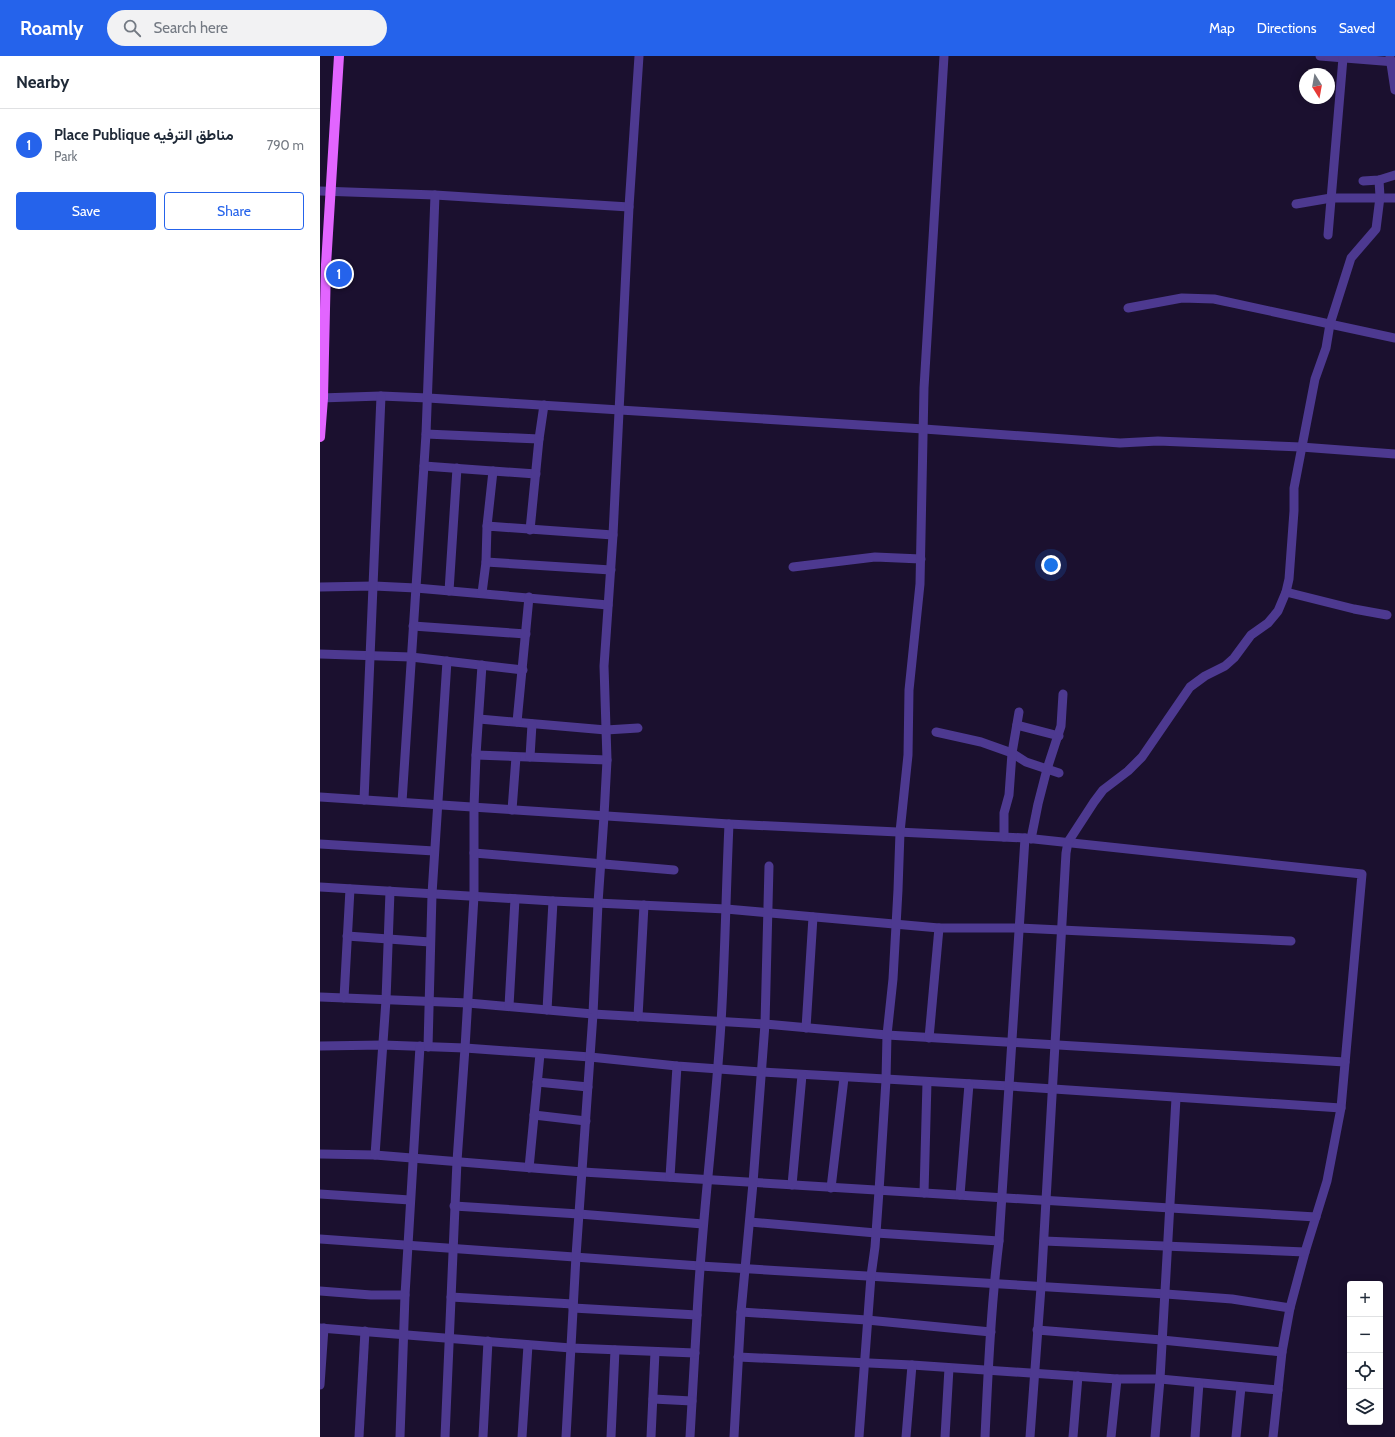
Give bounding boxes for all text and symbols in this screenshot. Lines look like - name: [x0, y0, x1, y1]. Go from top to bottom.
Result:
- search box: [107, 10, 387, 46]
- text: Roamly: [20, 17, 83, 40]
- icon: search: [121, 17, 143, 39]
- text: Search here: [153, 19, 228, 37]
- text: Map: [1209, 19, 1235, 37]
- text: Directions: [1257, 19, 1317, 37]
- text: Saved: [1339, 19, 1375, 37]
- north arrow: [1299, 68, 1335, 104]
- text: Nearby: [16, 72, 69, 92]
- text: Place Publique مناطق الترفيه: [54, 126, 234, 144]
- text: 1: [27, 137, 31, 153]
- text: 790 m: [267, 137, 304, 153]
- text: Park: [54, 148, 77, 164]
- button: Save: [16, 192, 156, 230]
- button: Share: [164, 192, 304, 230]
- pin: 1: [326, 259, 352, 289]
- your location: [1041, 555, 1061, 575]
- map controls: [1347, 1281, 1383, 1425]
- button: +: [1347, 1281, 1383, 1317]
- button: −: [1347, 1317, 1383, 1353]
- button: locate: [1347, 1353, 1383, 1389]
- button: layers: [1347, 1389, 1383, 1425]

